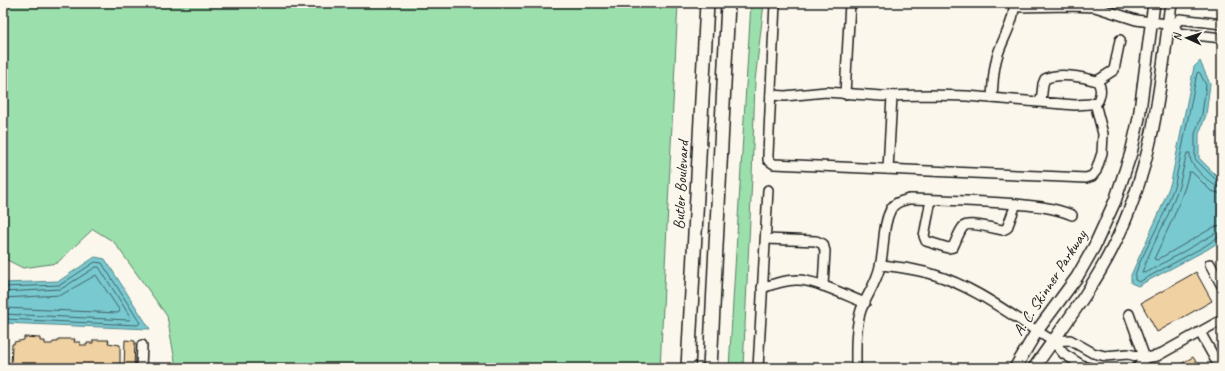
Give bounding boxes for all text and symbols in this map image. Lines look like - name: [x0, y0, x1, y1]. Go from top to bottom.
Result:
- north arrow: [1167, 18, 1207, 58]
- text: N: [1170, 32, 1184, 41]
- street label: Butler Boulevard: [669, 137, 693, 230]
- street label: A. C. Skinner Parkway: [1009, 225, 1092, 339]

